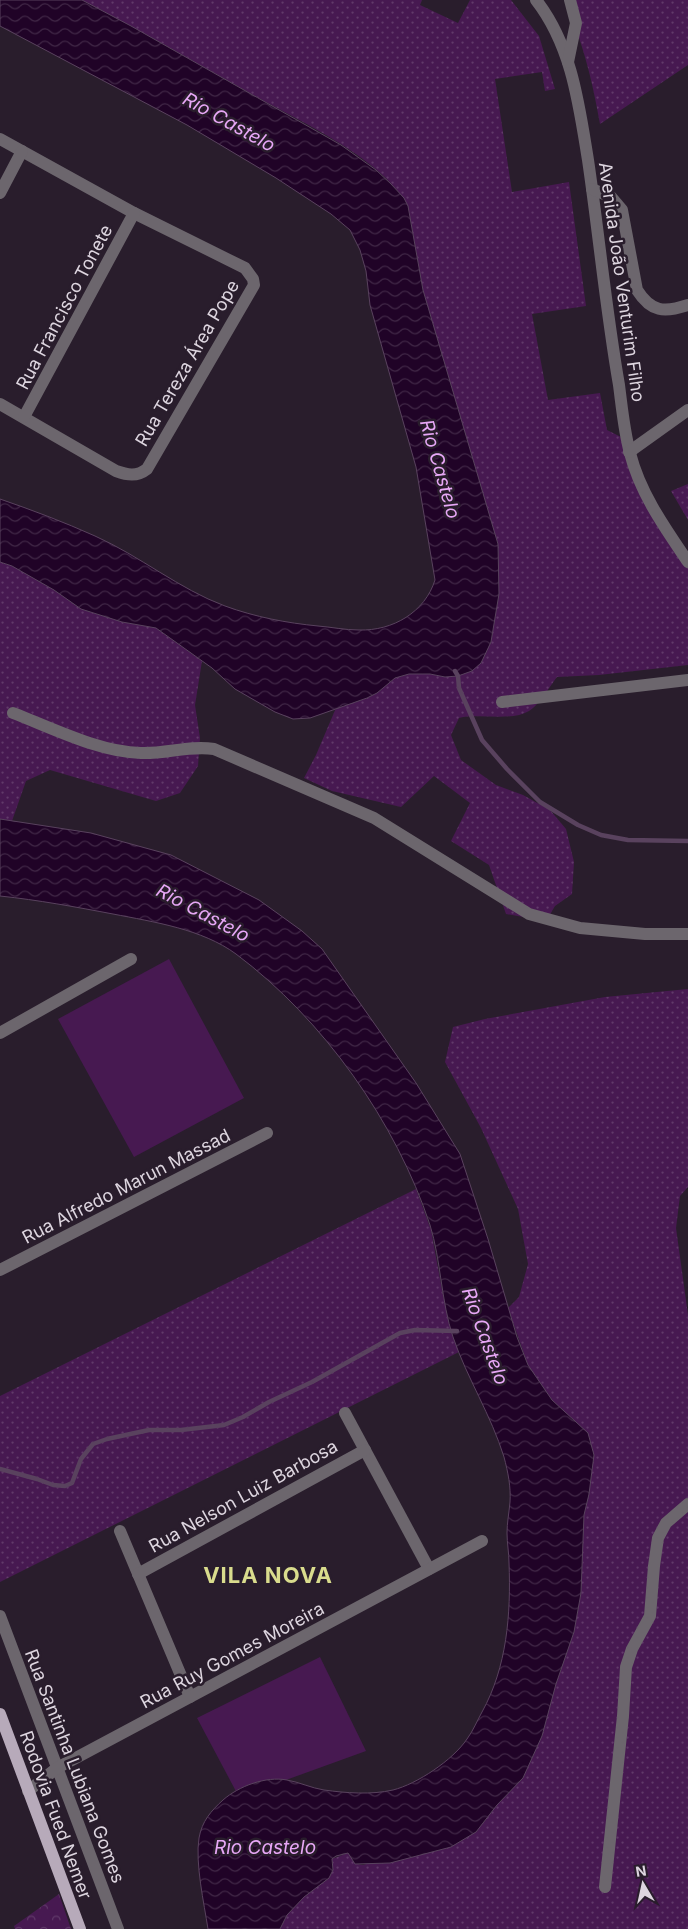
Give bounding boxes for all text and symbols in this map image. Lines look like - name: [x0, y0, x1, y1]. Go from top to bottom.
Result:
- water label: Rio Castelo: [179, 87, 279, 157]
- street label: Avenida João Venturim Filho: [595, 161, 649, 403]
- street label: Rua Francisco Tonete: [12, 221, 116, 393]
- street label: Rua Tereza Área Pope: [130, 276, 243, 450]
- water label: Rio Castelo: [415, 417, 465, 521]
- water label: Rio Castelo: [153, 879, 253, 947]
- street label: Rua Alfredo Marun Massad: [18, 1124, 234, 1248]
- water label: Rio Castelo: [457, 1284, 513, 1388]
- street label: Rua Nelson Luiz Barbosa: [145, 1435, 341, 1557]
- district label: VILA NOVA: [203, 1562, 333, 1588]
- street label: Rua Ruy Gomes Moreira: [137, 1598, 327, 1712]
- street label: Rua Santinha Lubiana Gomes: [21, 1646, 129, 1886]
- street label: Rodovia Fued Nemer: [16, 1728, 96, 1902]
- water label: Rio Castelo: [214, 1836, 316, 1859]
- north arrow: [618, 1859, 668, 1909]
- text: N: [634, 1861, 647, 1880]

